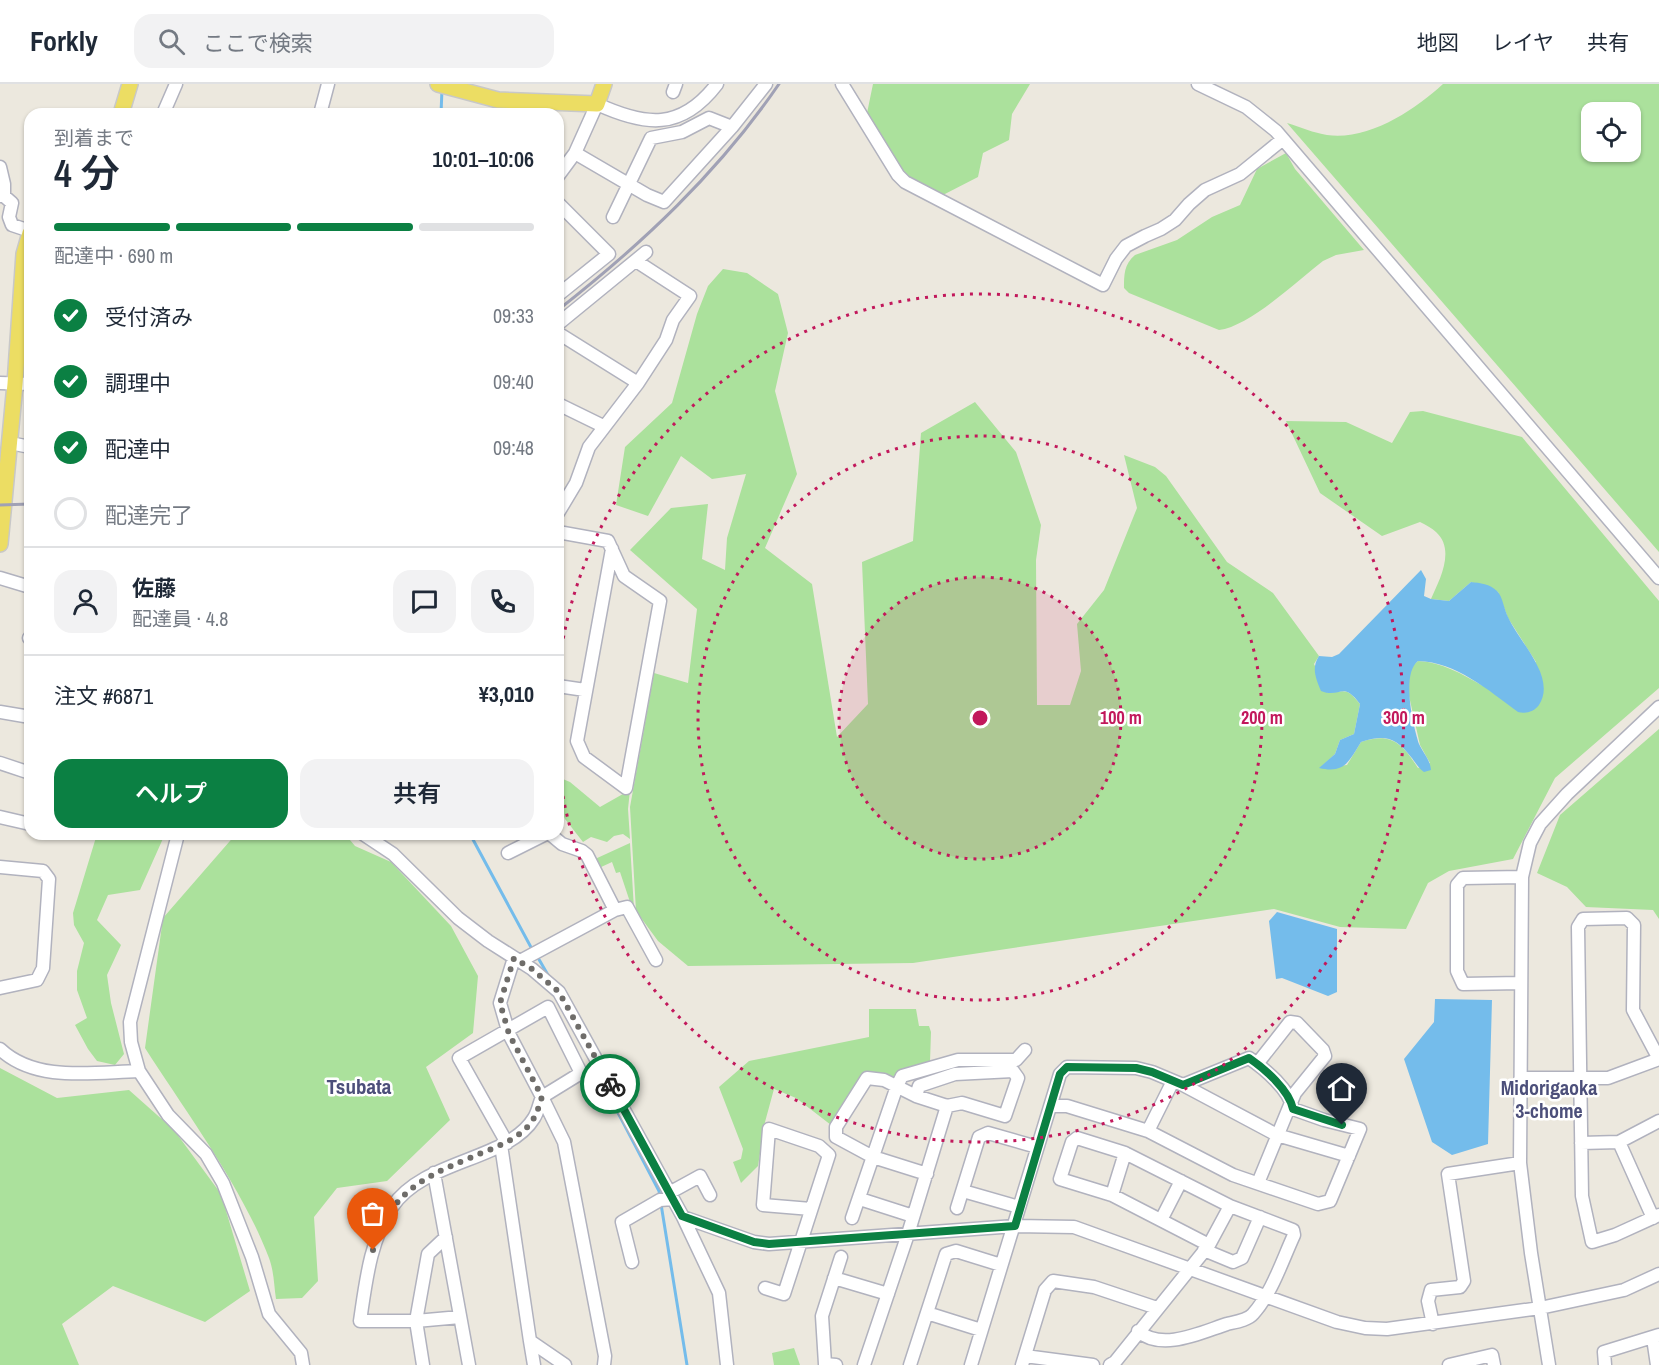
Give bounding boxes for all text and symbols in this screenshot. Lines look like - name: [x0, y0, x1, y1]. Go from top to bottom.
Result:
- search box: [134, 14, 554, 68]
- text: Forkly: [30, 22, 98, 60]
- icon: search: [155, 25, 188, 58]
- text: ここで検索: [203, 28, 313, 58]
- text: 地図: [1417, 28, 1459, 57]
- text: レイヤ: [1492, 28, 1554, 57]
- text: 共有: [1587, 28, 1629, 57]
- map controls: [1581, 102, 1641, 162]
- button: locate: [1581, 102, 1641, 162]
- text: 到着まで: [54, 124, 134, 151]
- text: 10:01–10:06: [432, 144, 534, 174]
- text: 4 分: [54, 147, 120, 199]
- text: 配達中 · 690 m: [54, 242, 173, 269]
- icon: check: [54, 299, 87, 332]
- text: 受付済み: [105, 302, 193, 332]
- text: 09:33: [493, 302, 534, 329]
- icon: check: [54, 365, 87, 398]
- text: 調理中: [105, 368, 171, 398]
- text: 09:40: [493, 368, 534, 395]
- icon: check: [54, 431, 87, 464]
- text: 配達中: [105, 434, 171, 464]
- text: 09:48: [493, 434, 534, 461]
- text: 配達完了: [105, 500, 193, 530]
- button: person: [54, 570, 117, 633]
- button: chat: [393, 570, 456, 633]
- button: phone: [471, 570, 534, 633]
- text: 佐藤: [132, 573, 176, 603]
- text: 配達員 · 4.8: [132, 605, 228, 632]
- text: ¥3,010: [479, 679, 534, 709]
- text: 注文 #6871: [54, 681, 153, 711]
- text: 100 m: [1100, 705, 1142, 730]
- text: 200 m: [1241, 705, 1283, 730]
- text: 300 m: [1383, 705, 1425, 730]
- centre of rings: [970, 708, 990, 728]
- button: ヘルプ: [54, 759, 288, 828]
- button: 共有: [300, 759, 534, 828]
- courier: [580, 1054, 640, 1114]
- pin: [1316, 1063, 1367, 1125]
- icon: bike: [594, 1068, 627, 1101]
- district label: Tsubata: [327, 1072, 392, 1101]
- icon: home: [1325, 1072, 1358, 1105]
- district label: Midorigaoka 3-chome: [1501, 1074, 1597, 1124]
- pin: [347, 1188, 398, 1250]
- icon: bag: [356, 1197, 389, 1230]

